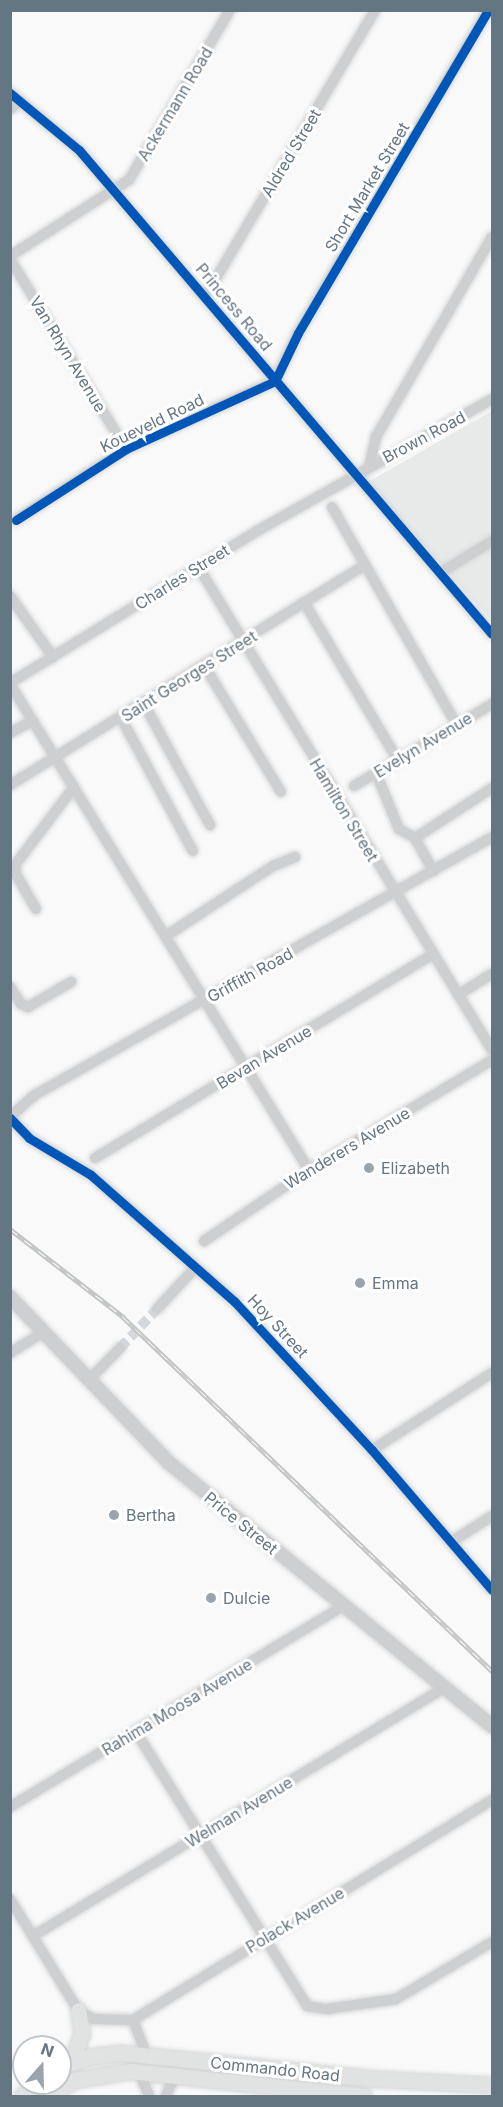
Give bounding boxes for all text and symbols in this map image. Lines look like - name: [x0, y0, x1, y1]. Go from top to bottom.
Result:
- street label: Ackermann Road: [133, 44, 217, 164]
- street label: Aldred Street: [257, 106, 325, 200]
- street label: Short Market Street: [321, 119, 413, 255]
- street label: Princess Road: [192, 259, 276, 355]
- street label: Van Rhyn Avenue: [26, 293, 110, 415]
- street label: Koueveld Road: [97, 390, 207, 456]
- street label: Brown Road: [379, 407, 469, 467]
- street label: Charles Street: [131, 540, 233, 614]
- street label: Saint Georges Street: [118, 626, 260, 726]
- street label: Evelyn Avenue: [371, 708, 475, 782]
- street label: Hamilton Street: [306, 755, 382, 865]
- street label: Griffith Road: [204, 944, 296, 1006]
- street label: Bevan Avenue: [213, 1021, 315, 1093]
- street label: Wanderers Avenue: [281, 1103, 413, 1193]
- place label: Elizabeth: [381, 1158, 450, 1178]
- marker: Elizabeth: [362, 1161, 376, 1175]
- place label: Emma: [372, 1273, 419, 1293]
- marker: Emma: [353, 1276, 367, 1290]
- street label: Hoy Street: [244, 1290, 312, 1362]
- street label: Price Street: [201, 1488, 281, 1558]
- place label: Bertha: [126, 1505, 176, 1525]
- marker: Bertha: [107, 1508, 121, 1522]
- place label: Dulcie: [223, 1588, 270, 1608]
- marker: Dulcie: [204, 1591, 218, 1605]
- street label: Rahima Moosa Avenue: [98, 1655, 256, 1759]
- street label: Welman Avenue: [182, 1773, 296, 1851]
- street label: Polack Avenue: [242, 1883, 348, 1957]
- north arrow: [12, 2035, 72, 2095]
- text: N: [38, 2038, 57, 2061]
- street label: Commando Road: [209, 2053, 341, 2085]

